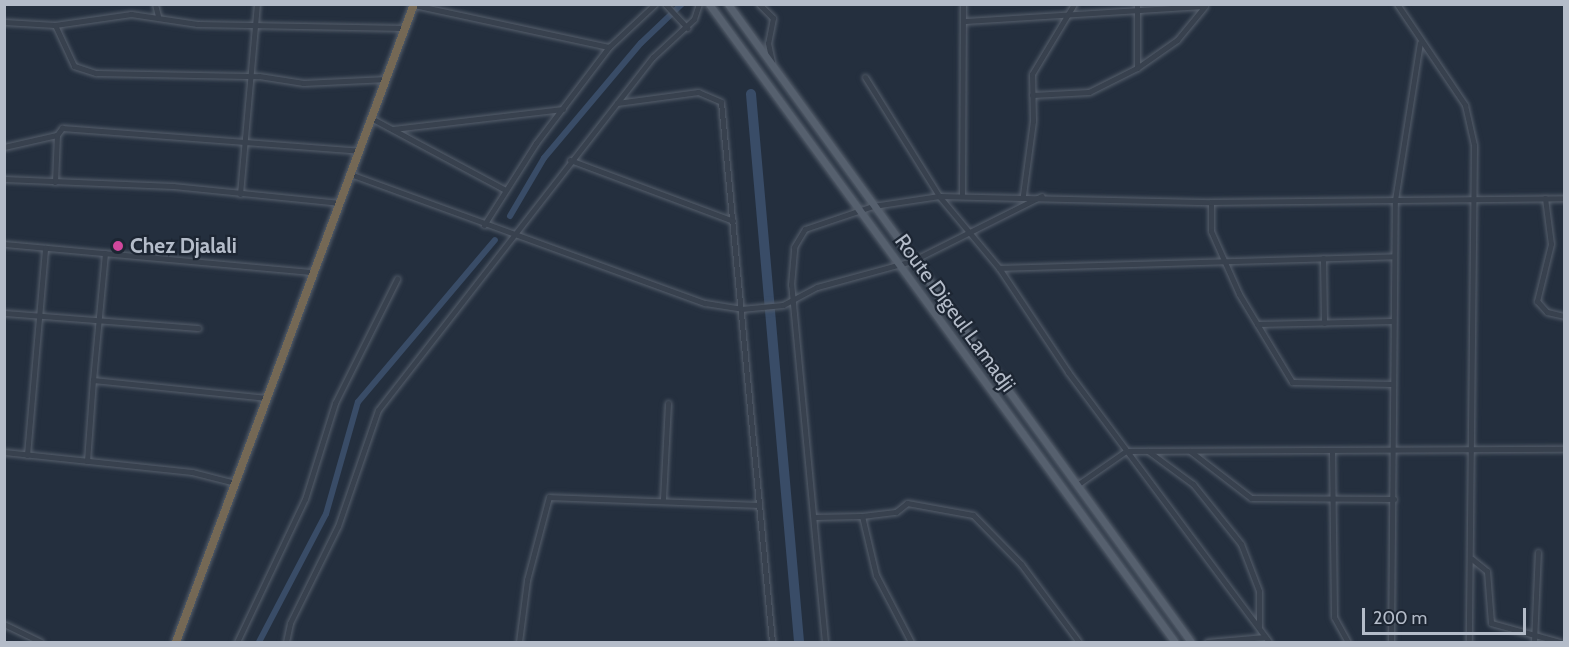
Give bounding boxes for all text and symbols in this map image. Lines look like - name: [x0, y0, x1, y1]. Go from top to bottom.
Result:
- street label: Route Digeul Lamadji: [889, 229, 1021, 397]
- place label: Chez Djalali: [130, 233, 237, 259]
- marker: Chez Djalali: [111, 239, 125, 253]
- scale bar: [1365, 596, 1528, 634]
- text: 200 m: [1373, 607, 1427, 629]

